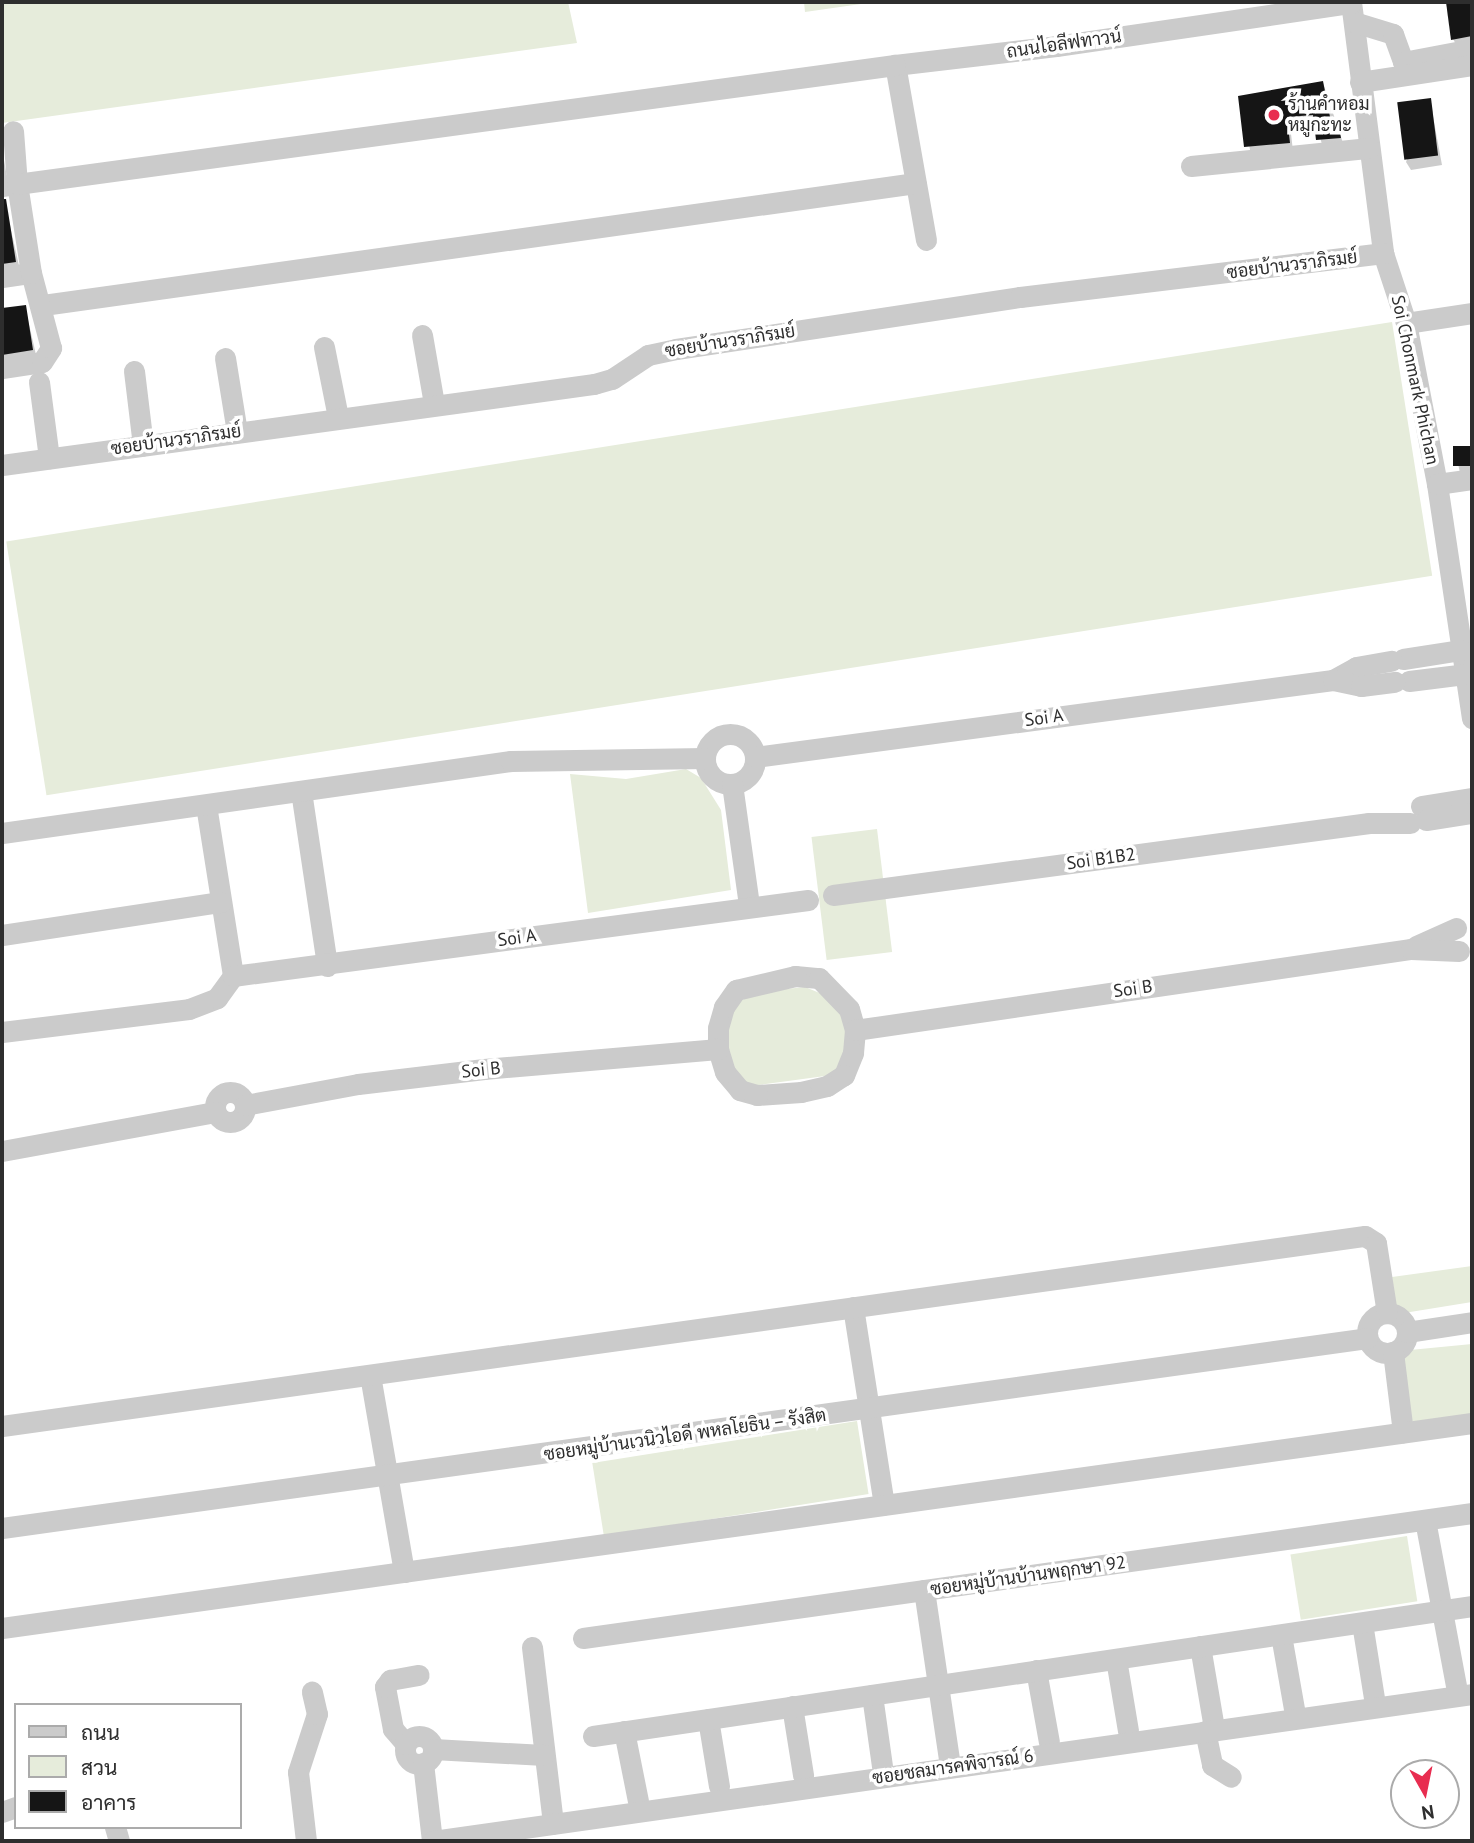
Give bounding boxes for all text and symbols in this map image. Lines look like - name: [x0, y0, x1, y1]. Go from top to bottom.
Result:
- street label: ถนนไอลีฟทาวน์: [1005, 25, 1123, 63]
- place label: ร้านคำหอม หมูกะทะ: [1288, 94, 1370, 136]
- marker: ร้านคำหอม หมูกะทะ: [1266, 107, 1282, 123]
- street label: ซอยบ้านวราภิรมย์: [1225, 246, 1359, 284]
- street label: Soi Chonmark Phichan: [1386, 293, 1444, 467]
- street label: ซอยบ้านวราภิรมย์: [663, 320, 797, 362]
- street label: ซอยบ้านวราภิรมย์: [109, 420, 243, 460]
- street label: Soi A: [1023, 705, 1065, 731]
- street label: Soi B1B2: [1065, 843, 1137, 875]
- street label: Soi A: [496, 925, 538, 951]
- street label: Soi B: [1112, 976, 1154, 1002]
- street label: Soi B: [460, 1057, 502, 1083]
- street label: ซอยหมู่บ้านเวนิวไอดี พหลโยธิน – รังสิต: [541, 1404, 829, 1466]
- street label: ซอยหมู่บ้านบ้านพฤกษา 92: [929, 1552, 1127, 1600]
- legend: [14, 1703, 242, 1829]
- text: ถนน: [81, 1719, 120, 1746]
- street label: ซอยชลมารคพิจารณ์ 6: [871, 1745, 1035, 1789]
- text: สวน: [81, 1754, 117, 1781]
- north arrow: [1390, 1759, 1460, 1829]
- text: อาคาร: [81, 1789, 137, 1816]
- text: N: [1420, 1800, 1436, 1826]

